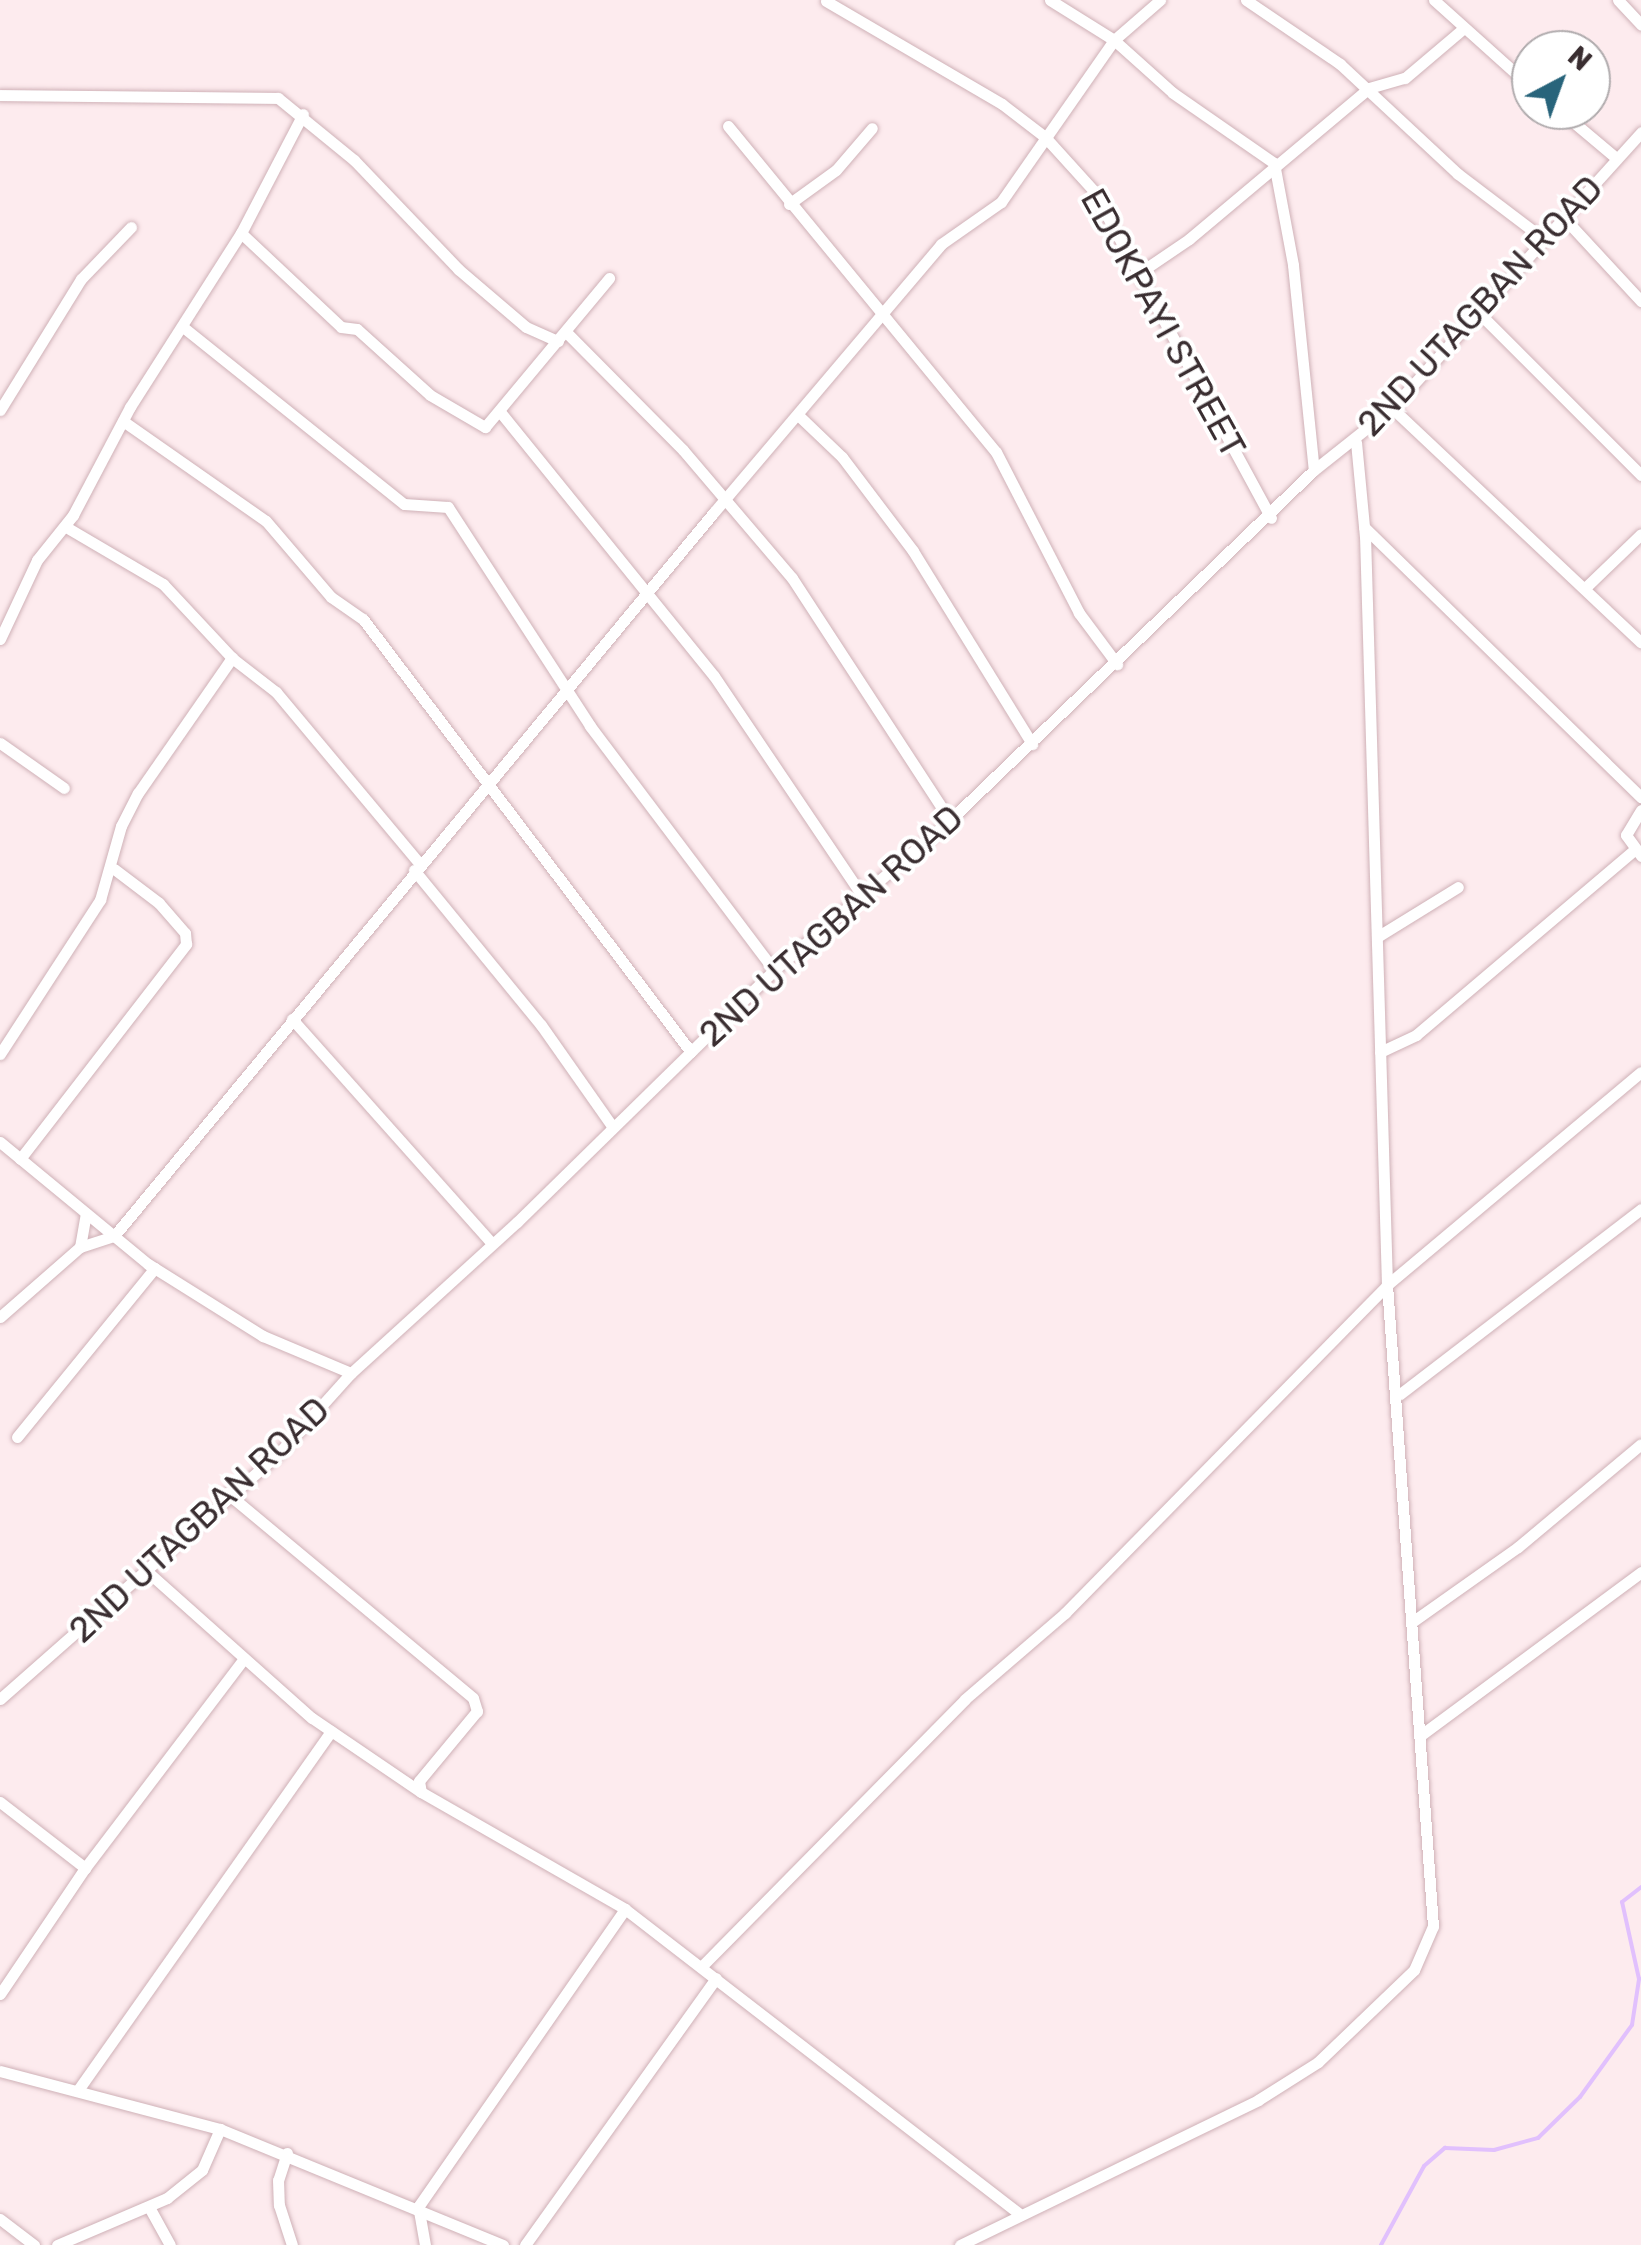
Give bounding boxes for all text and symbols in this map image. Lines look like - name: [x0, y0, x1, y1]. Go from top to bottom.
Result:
- north arrow: [1511, 30, 1611, 130]
- text: N: [1561, 39, 1598, 78]
- street label: 2ND UTAGBAN ROAD: [1349, 167, 1611, 445]
- street label: EDOKPAYI STREET: [1072, 182, 1254, 464]
- street label: 2ND UTAGBAN ROAD: [691, 797, 971, 1055]
- street label: 2ND UTAGBAN ROAD: [60, 1389, 338, 1651]

